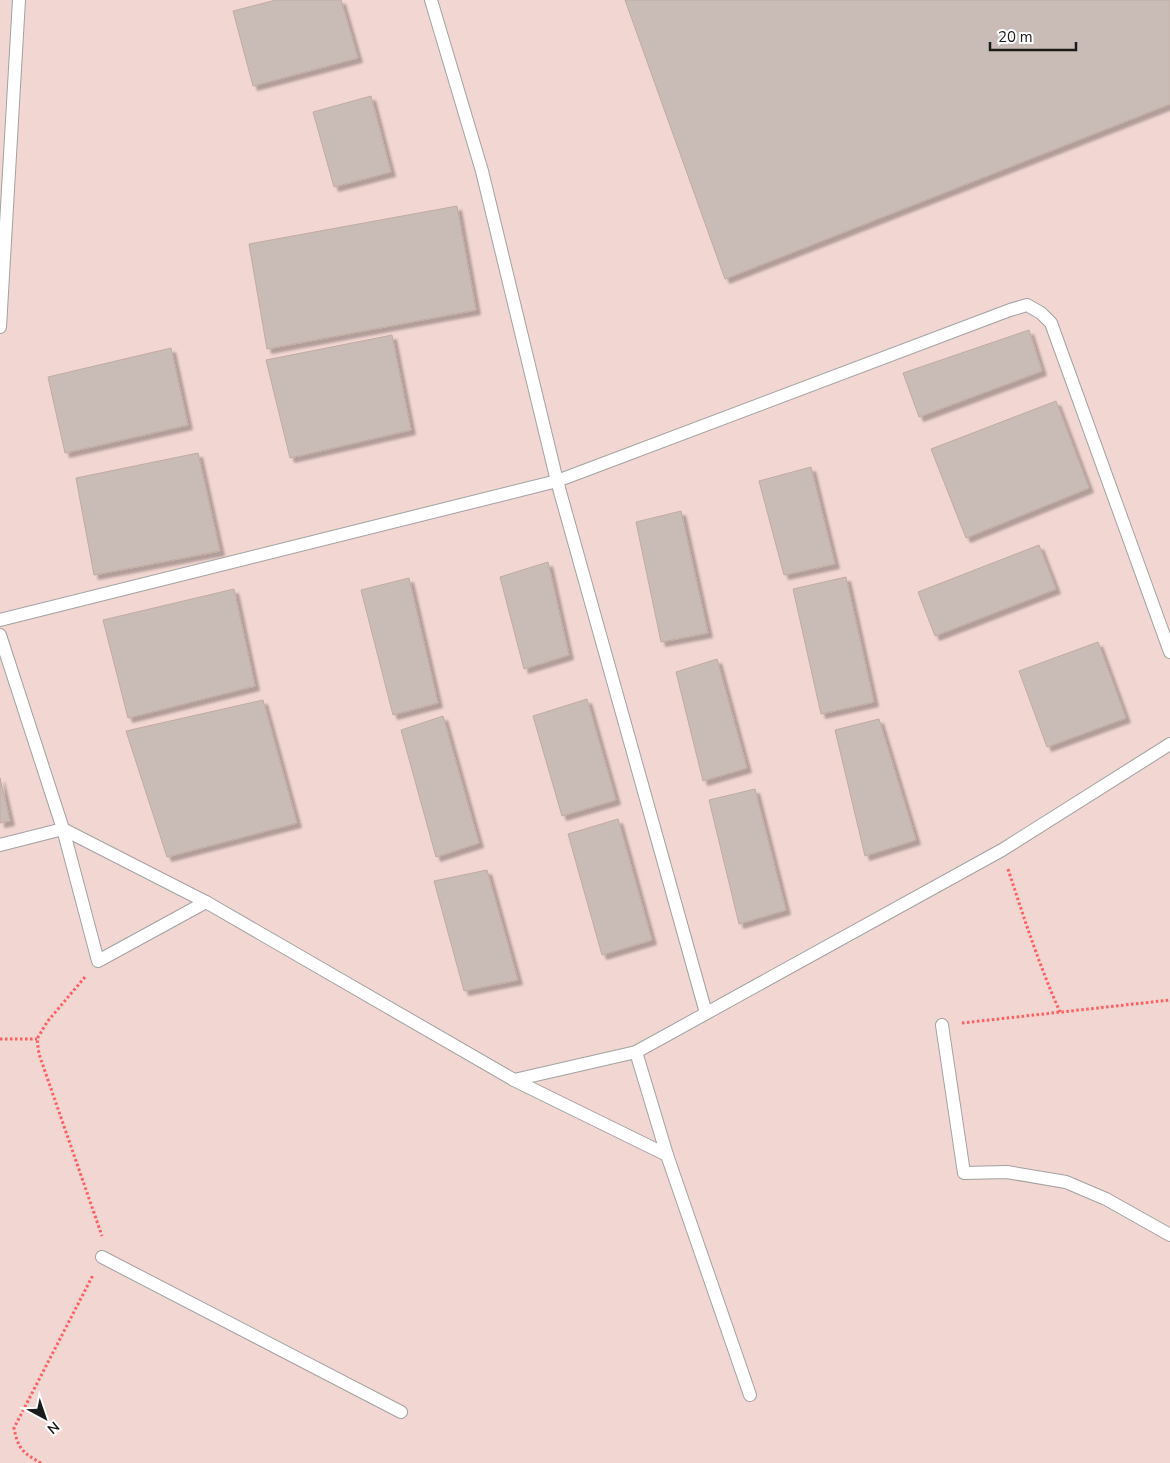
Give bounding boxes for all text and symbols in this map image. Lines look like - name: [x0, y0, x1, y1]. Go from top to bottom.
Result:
- scale bar: [990, 20, 1076, 52]
- text: 20 m: [998, 27, 1033, 47]
- north arrow: [20, 1393, 70, 1443]
- text: N: [43, 1417, 63, 1438]

